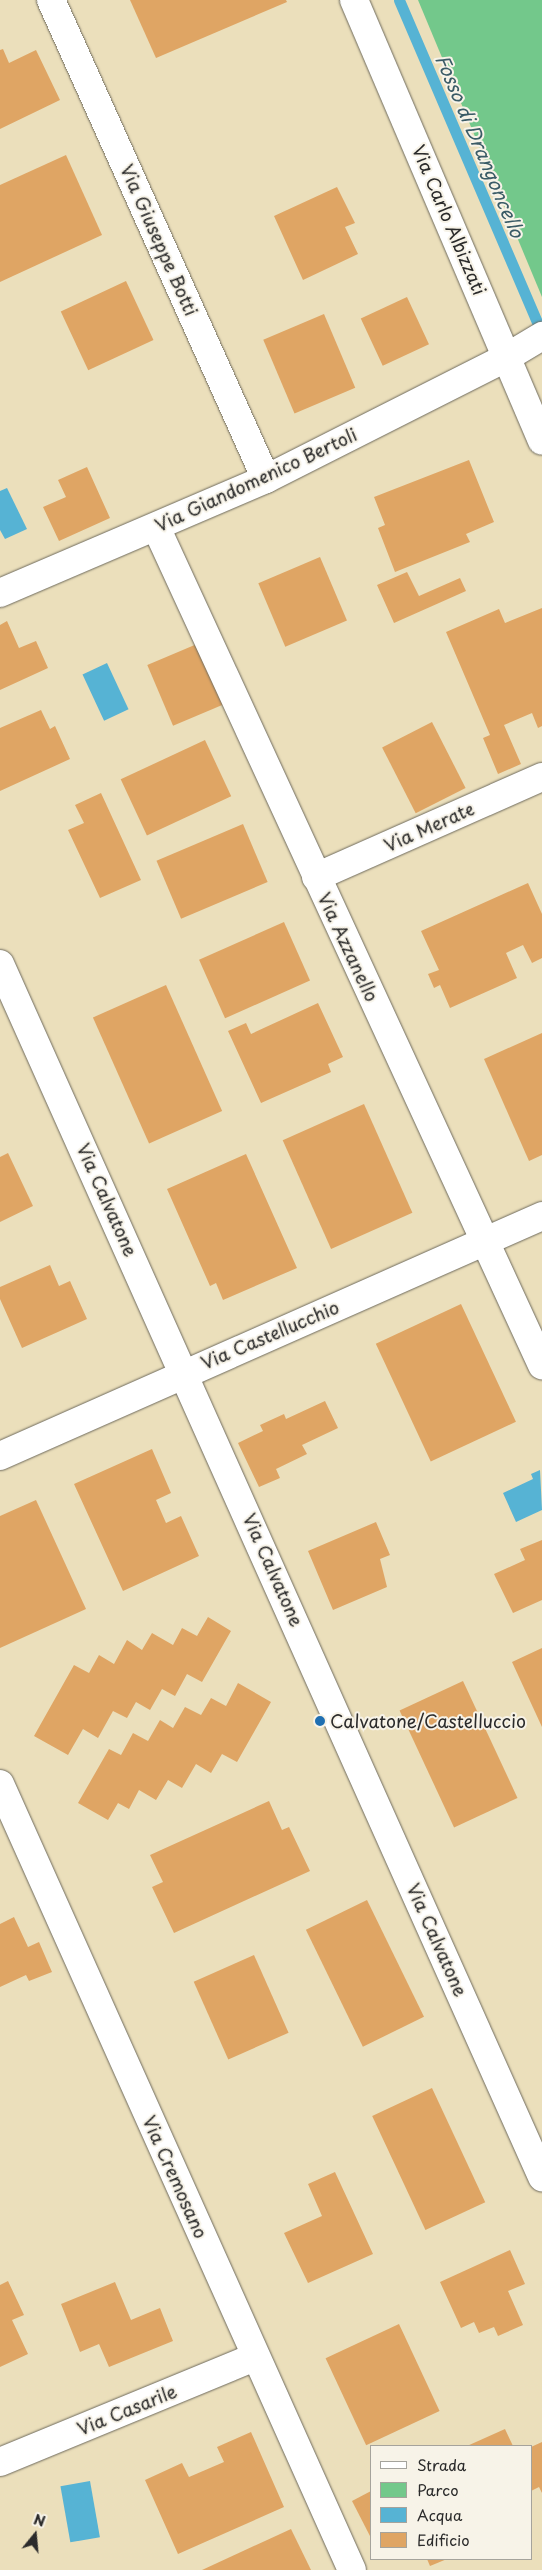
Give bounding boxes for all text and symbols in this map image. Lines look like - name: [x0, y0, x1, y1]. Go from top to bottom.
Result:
- water label: Fosso di Drangoncello: [431, 50, 529, 242]
- street label: Via Carlo Albizzati: [407, 141, 491, 299]
- street label: Via Giuseppe Botti: [116, 161, 202, 319]
- street label: Via Giandomenico Bertoli: [151, 424, 361, 536]
- street label: Via Merate: [381, 798, 477, 856]
- street label: Via Azzanello: [314, 889, 382, 1005]
- street label: Via Calvatone: [72, 1140, 142, 1260]
- street label: Via Castellucchio: [198, 1296, 342, 1374]
- street label: Via Calvatone: [238, 1510, 308, 1630]
- place label: Calvatone/Castelluccio: [330, 1710, 526, 1732]
- marker: Calvatone/Castelluccio: [314, 1715, 326, 1727]
- street label: Via Calvatone: [402, 1880, 472, 2000]
- street label: Via Cremosano: [138, 2113, 212, 2241]
- street label: Via Casarile: [74, 2380, 180, 2440]
- legend: [370, 2445, 532, 2560]
- text: Strada: [417, 2453, 466, 2476]
- text: Parco: [417, 2478, 459, 2501]
- text: Acqua: [417, 2503, 462, 2526]
- text: N: [31, 2509, 48, 2532]
- north arrow: [10, 2510, 60, 2560]
- text: Edificio: [417, 2528, 470, 2551]

